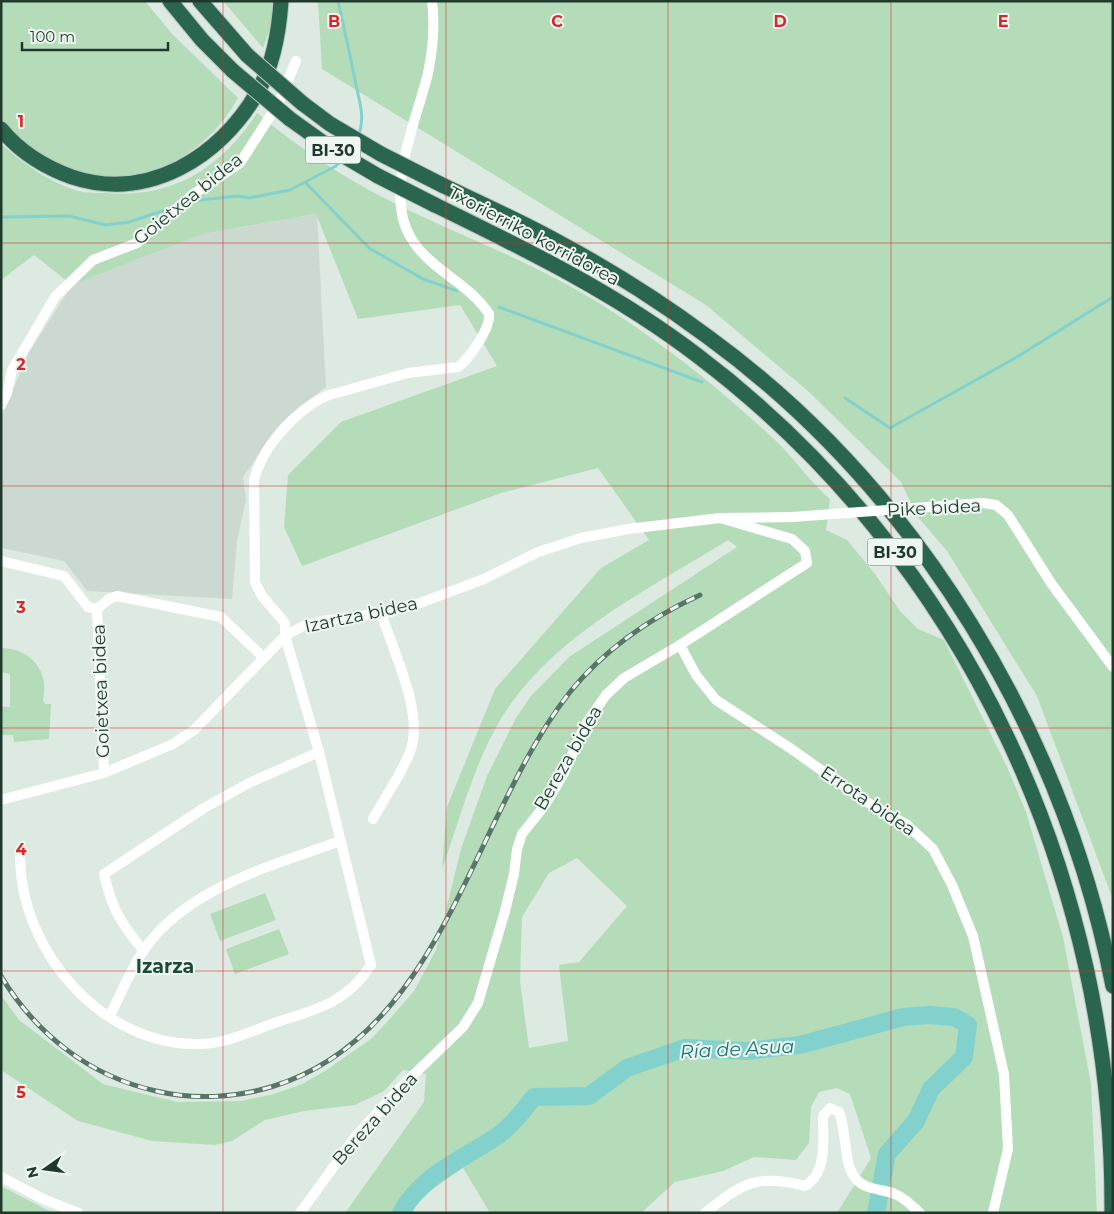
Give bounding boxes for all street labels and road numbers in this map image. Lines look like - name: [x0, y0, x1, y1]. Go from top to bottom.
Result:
- road number: BI-30: [306, 136, 360, 164]
- street label: Goietxea bidea: [129, 148, 247, 250]
- street label: Txorierriko korridorea: [445, 181, 623, 291]
- street label: Pike bidea: [886, 495, 982, 521]
- road number: BI-30: [868, 538, 922, 566]
- street label: Izartza bidea: [302, 592, 420, 638]
- street label: Goietxea bidea: [88, 624, 114, 758]
- street label: Bereza bidea: [529, 702, 607, 814]
- street label: Errota bidea: [816, 761, 920, 841]
- street label: Bereza bidea: [328, 1068, 422, 1170]

